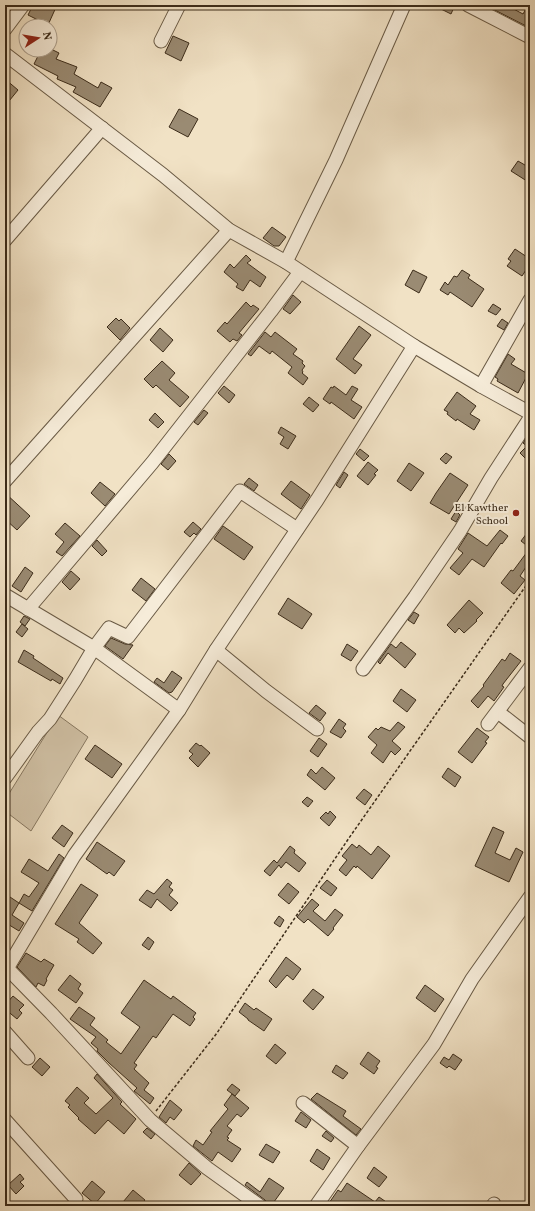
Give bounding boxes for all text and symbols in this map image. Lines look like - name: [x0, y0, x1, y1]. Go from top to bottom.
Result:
- north arrow: [18, 18, 58, 58]
- text: N: [38, 31, 54, 42]
- place label: El Kawther School: [455, 501, 508, 529]
- marker: El Kawther School: [511, 508, 521, 518]

